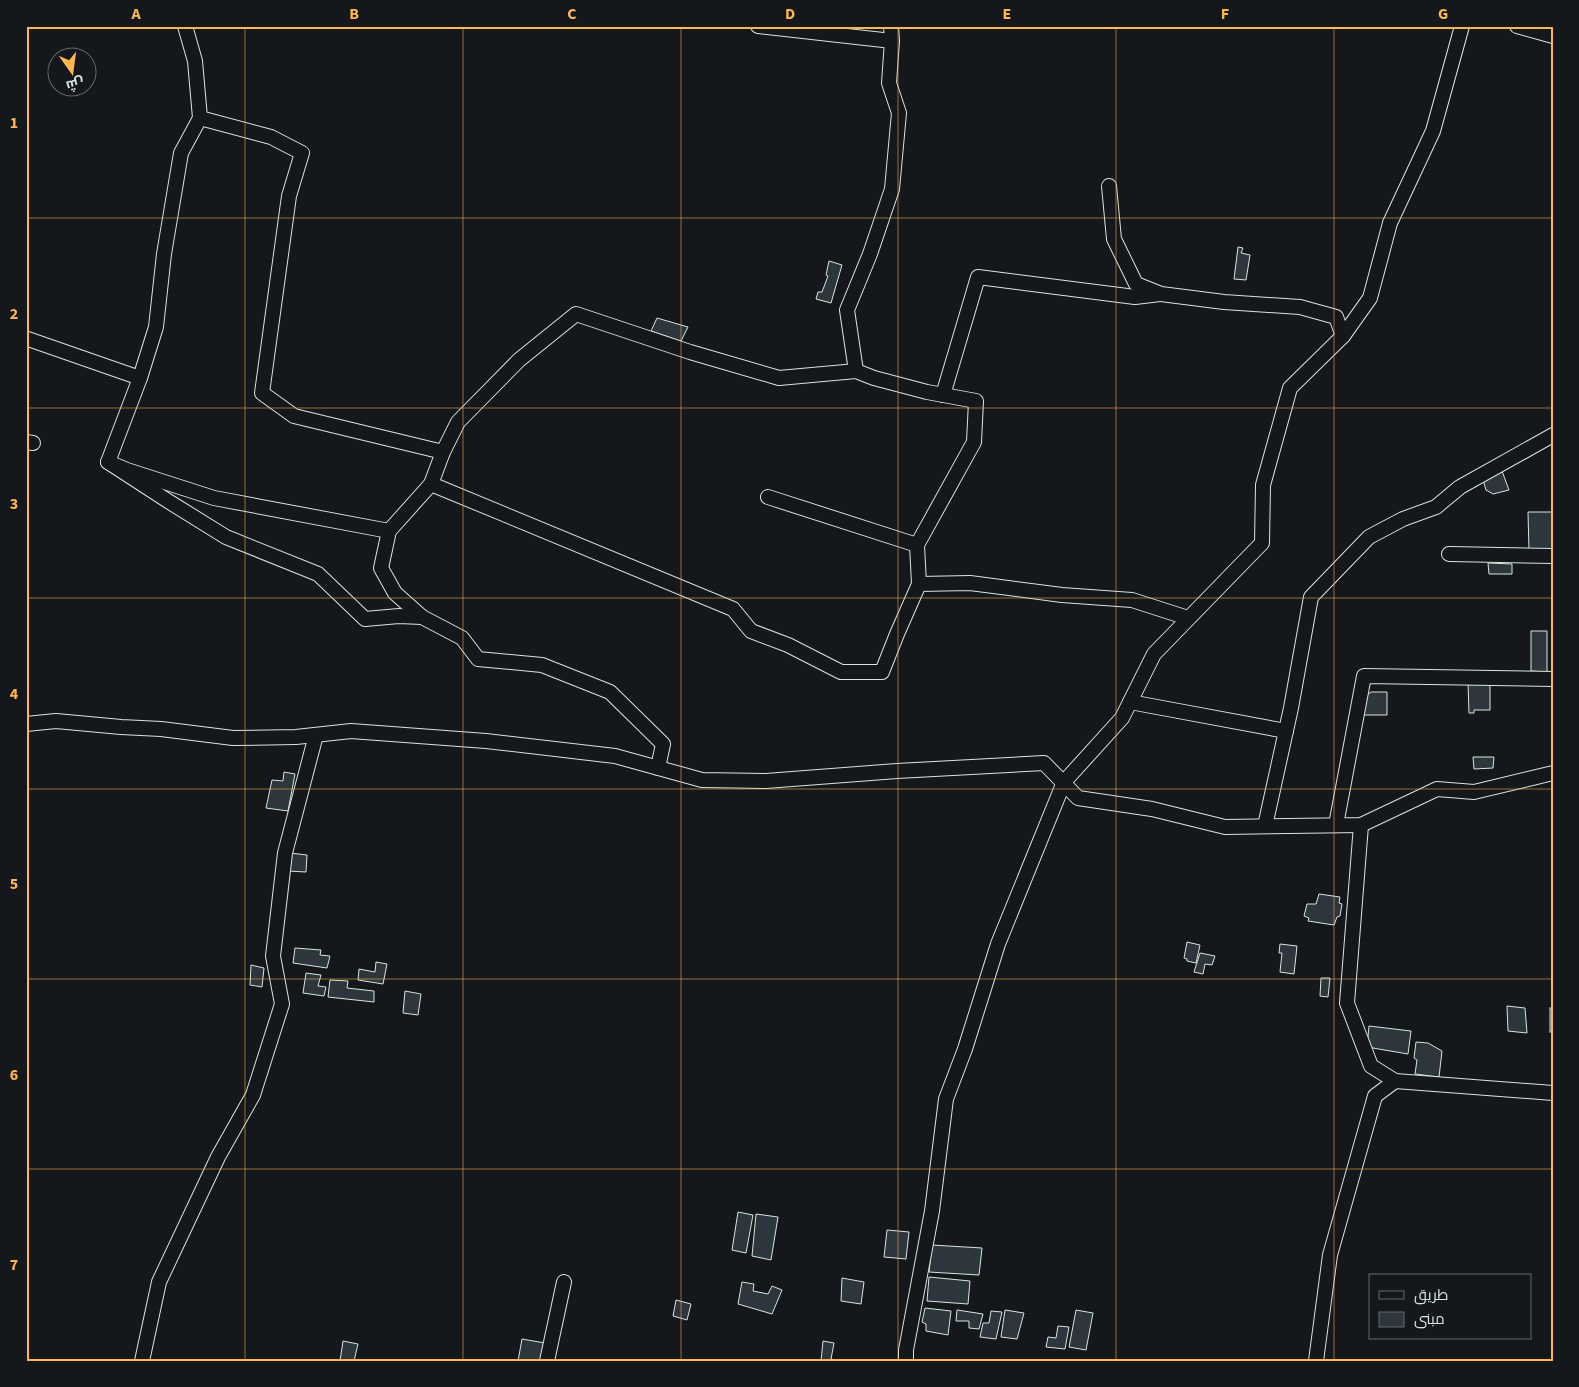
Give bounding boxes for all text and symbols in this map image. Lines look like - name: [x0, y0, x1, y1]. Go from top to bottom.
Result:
- text: A: [130, 3, 141, 25]
- text: B: [349, 3, 359, 25]
- text: C: [567, 3, 577, 25]
- text: D: [785, 3, 795, 25]
- text: E: [1003, 3, 1011, 25]
- text: F: [1221, 3, 1229, 25]
- text: G: [1438, 3, 1448, 25]
- north arrow: [48, 48, 98, 98]
- text: ش: [64, 72, 86, 96]
- text: 1: [10, 112, 18, 134]
- text: 2: [10, 303, 18, 325]
- text: 3: [10, 493, 18, 515]
- text: 4: [10, 683, 19, 705]
- text: 5: [10, 873, 18, 895]
- text: 6: [10, 1064, 18, 1086]
- text: 7: [10, 1254, 18, 1276]
- legend: [1369, 1274, 1532, 1340]
- text: طريق: [1414, 1285, 1448, 1306]
- text: مبنى: [1414, 1309, 1445, 1330]

